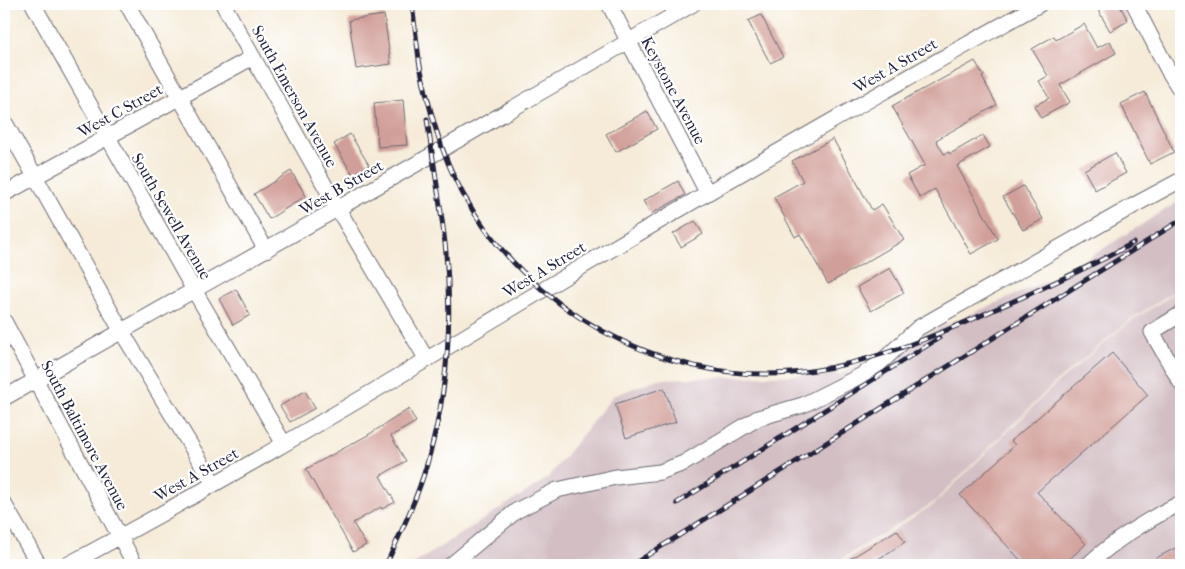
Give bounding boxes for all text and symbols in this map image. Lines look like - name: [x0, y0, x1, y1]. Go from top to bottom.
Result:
- street label: South Emerson Avenue: [248, 22, 342, 171]
- street label: Keystone Avenue: [637, 33, 710, 147]
- street label: West A Street: [849, 34, 941, 98]
- street label: West C Street: [74, 79, 166, 142]
- street label: South Sewell Avenue: [128, 150, 216, 283]
- street label: West B Street: [295, 156, 387, 220]
- street label: West A Street: [498, 237, 590, 302]
- street label: South Baltimore Avenue: [37, 357, 132, 513]
- street label: West A Street: [150, 443, 242, 506]

